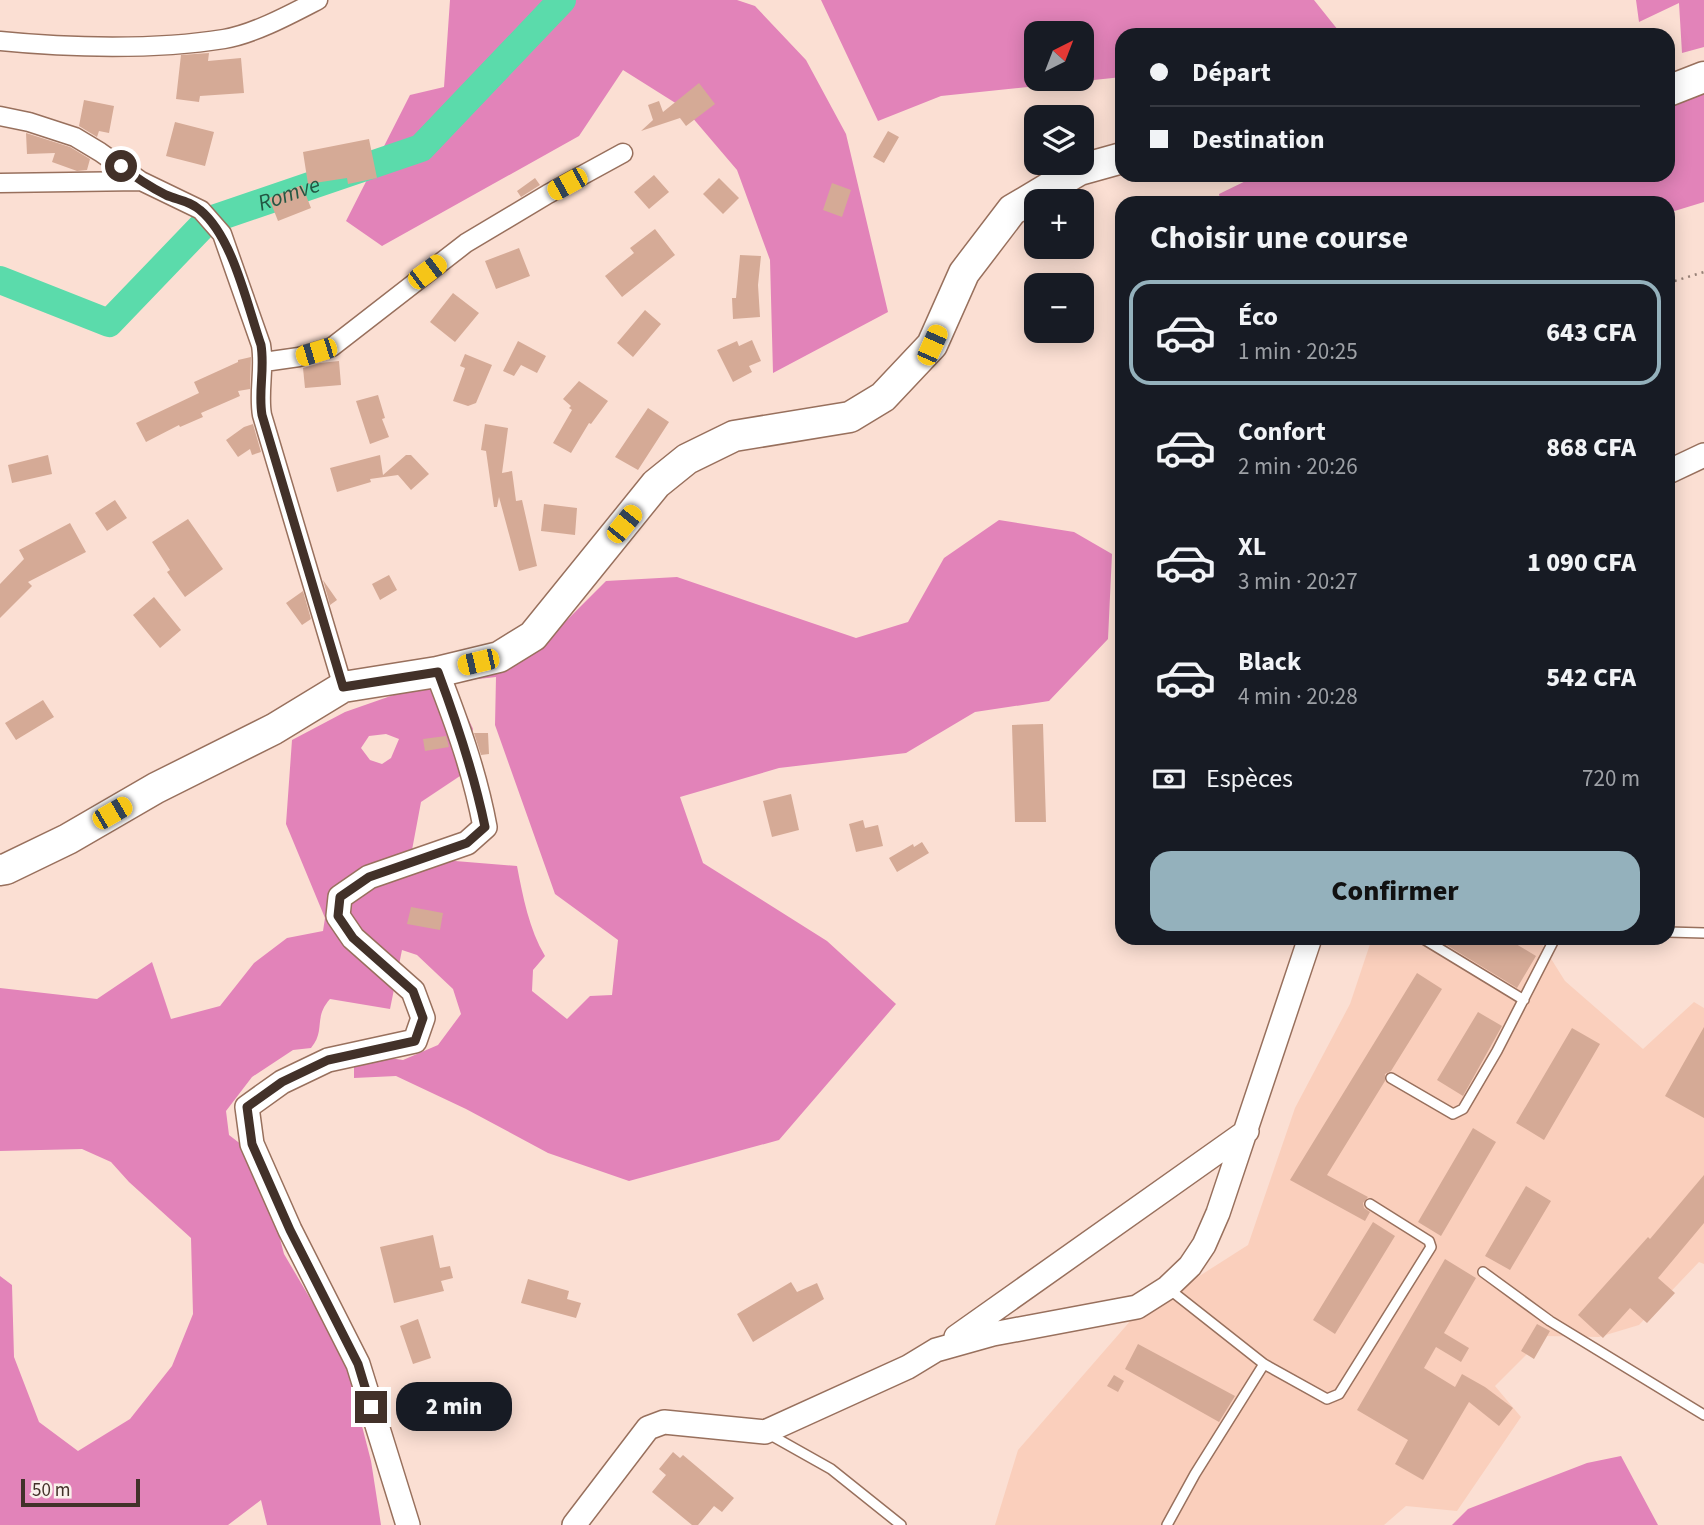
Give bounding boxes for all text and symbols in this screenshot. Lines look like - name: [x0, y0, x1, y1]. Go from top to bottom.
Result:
- north arrow: [1024, 21, 1094, 91]
- map controls: [1024, 21, 1094, 343]
- text: Départ: [1192, 54, 1271, 91]
- button: layers: [1024, 105, 1094, 175]
- text: Destination: [1192, 121, 1325, 158]
- route start: [105, 150, 137, 182]
- car: [544, 165, 591, 203]
- water label: Romve: [253, 168, 325, 220]
- button: +: [1024, 189, 1094, 259]
- text: Choisir une course: [1150, 215, 1408, 261]
- car: [404, 251, 451, 293]
- button: −: [1024, 273, 1094, 343]
- text: Éco: [1238, 298, 1278, 335]
- icon: car: [1154, 301, 1217, 364]
- text: 643 CFA: [1546, 314, 1636, 351]
- car: [914, 322, 951, 368]
- text: 1 min · 20:25: [1238, 335, 1358, 368]
- car: [293, 336, 340, 368]
- text: Confort: [1238, 413, 1326, 450]
- icon: car: [1154, 416, 1217, 479]
- text: 868 CFA: [1546, 429, 1636, 466]
- text: 2 min · 20:26: [1238, 450, 1358, 483]
- car: [603, 501, 646, 547]
- text: XL: [1238, 528, 1266, 565]
- icon: car: [1154, 531, 1217, 594]
- text: 1 090 CFA: [1527, 544, 1636, 581]
- text: 3 min · 20:27: [1238, 565, 1358, 598]
- text: Black: [1238, 643, 1301, 680]
- icon: car: [1154, 646, 1217, 709]
- car: [456, 647, 501, 677]
- text: 542 CFA: [1546, 659, 1636, 696]
- text: 4 min · 20:28: [1238, 680, 1358, 713]
- icon: cash: [1150, 760, 1188, 798]
- text: Espèces: [1206, 760, 1293, 797]
- text: 720 m: [1582, 762, 1640, 795]
- car: [89, 793, 136, 833]
- button: Confirmer: [1150, 851, 1640, 931]
- callout: 2 min: [396, 1382, 511, 1432]
- text: 2 min: [426, 1390, 482, 1423]
- route end: [355, 1391, 387, 1423]
- scale bar: [21, 1476, 140, 1508]
- text: 50 m: [32, 1477, 70, 1504]

